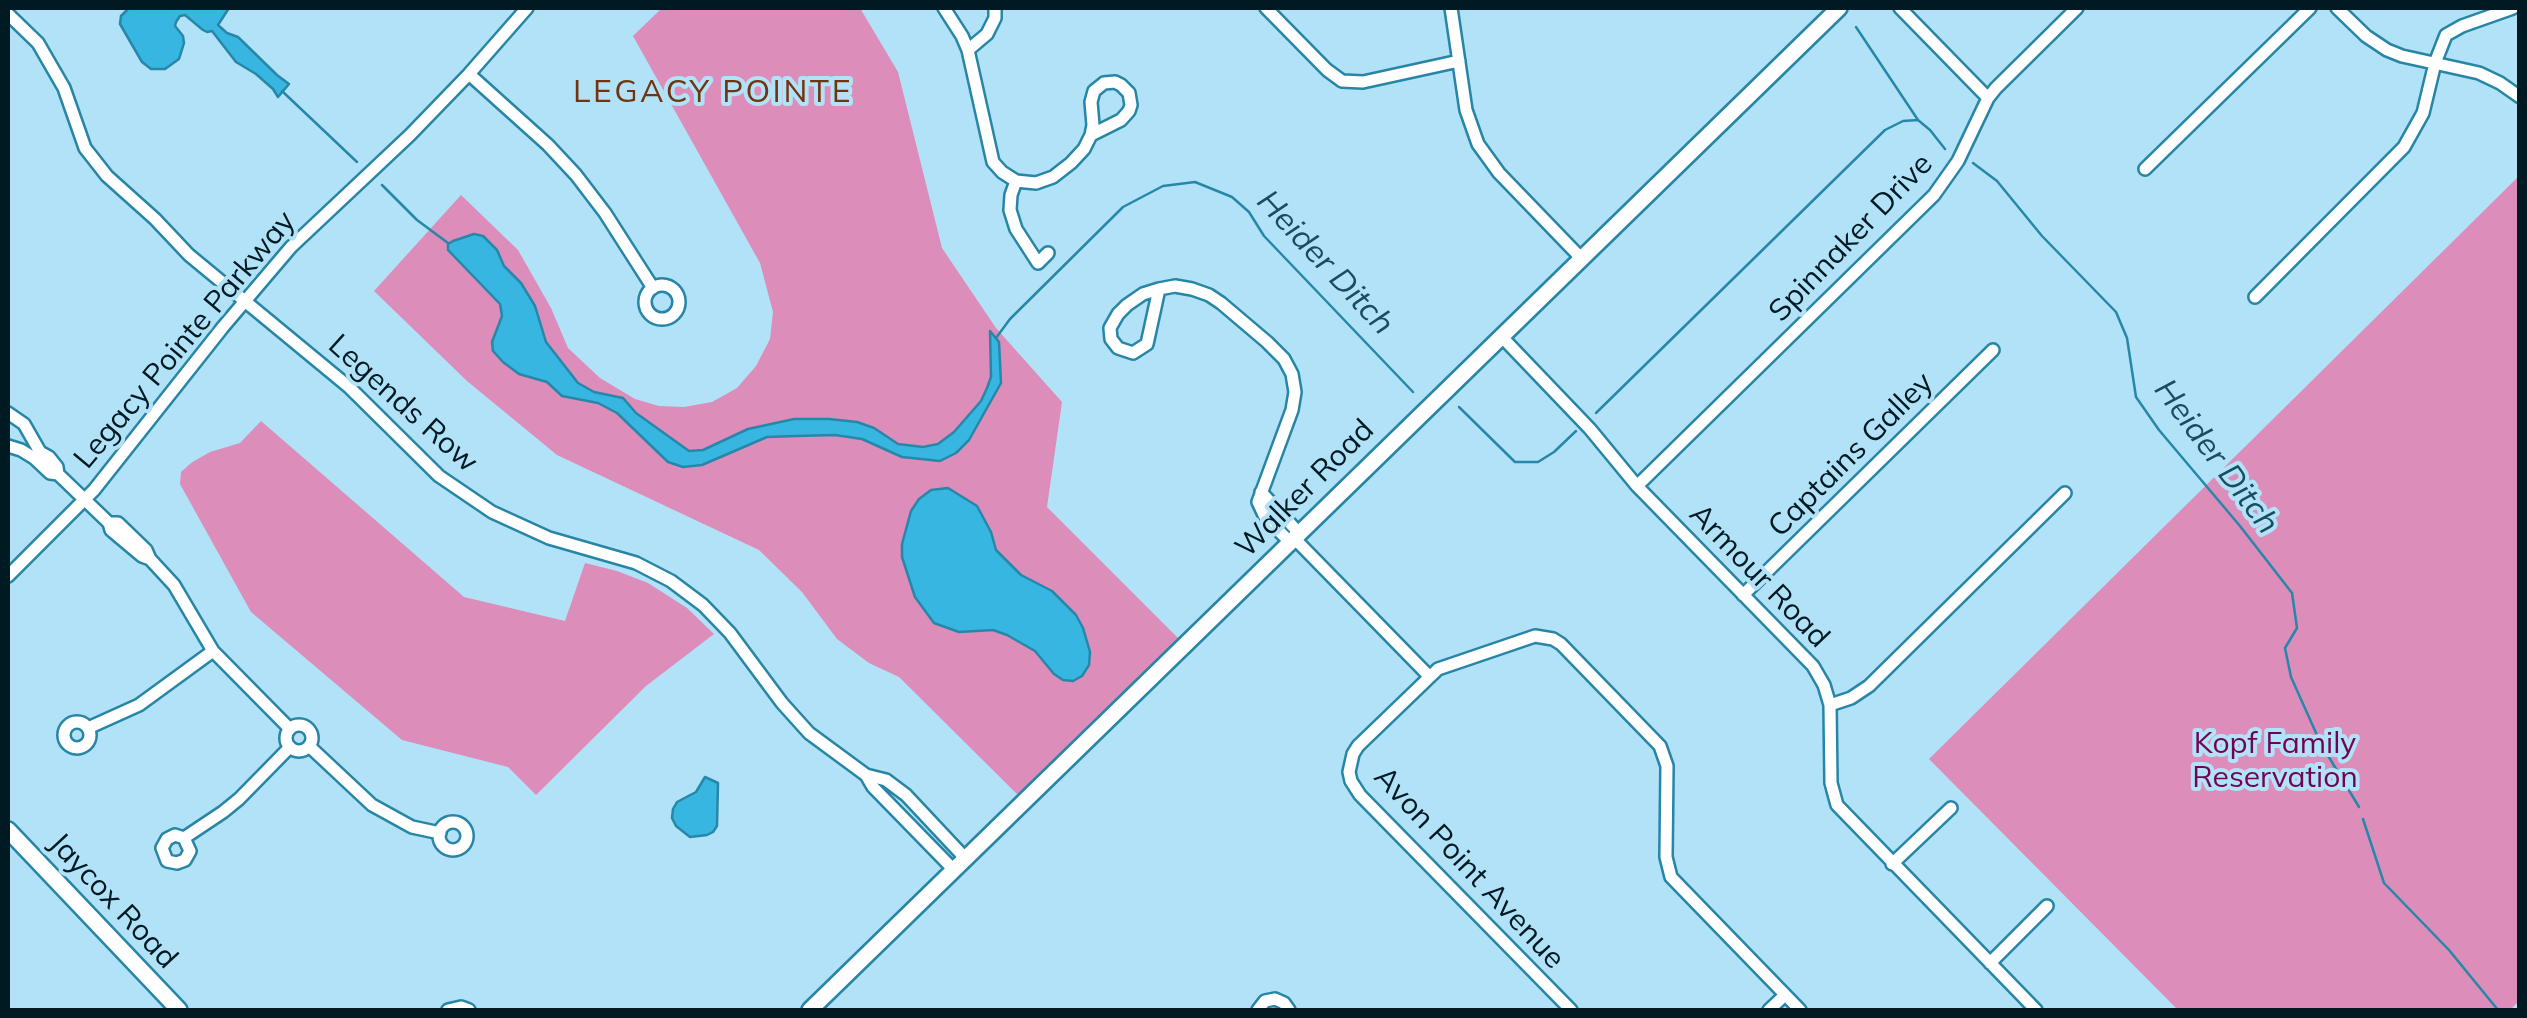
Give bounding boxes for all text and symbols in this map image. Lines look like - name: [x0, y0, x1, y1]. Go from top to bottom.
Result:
- district label: LEGACY POINTE: [573, 73, 853, 111]
- street label: Spinnaker Drive: [1762, 147, 1940, 329]
- water label: Heider Ditch: [1248, 183, 1402, 343]
- street label: Legacy Pointe Parkway: [67, 204, 303, 476]
- street label: Legends Row: [321, 328, 485, 480]
- street label: Captains Galley: [1761, 365, 1941, 545]
- water label: Heider Ditch: [2146, 372, 2286, 542]
- street label: Walker Road: [1228, 412, 1382, 566]
- street label: Armour Road: [1681, 497, 1837, 655]
- park label: Kopf Family Reservation: [2192, 726, 2358, 796]
- street label: Avon Point Avenue: [1366, 760, 1572, 976]
- street label: Jaycox Road: [41, 826, 185, 976]

